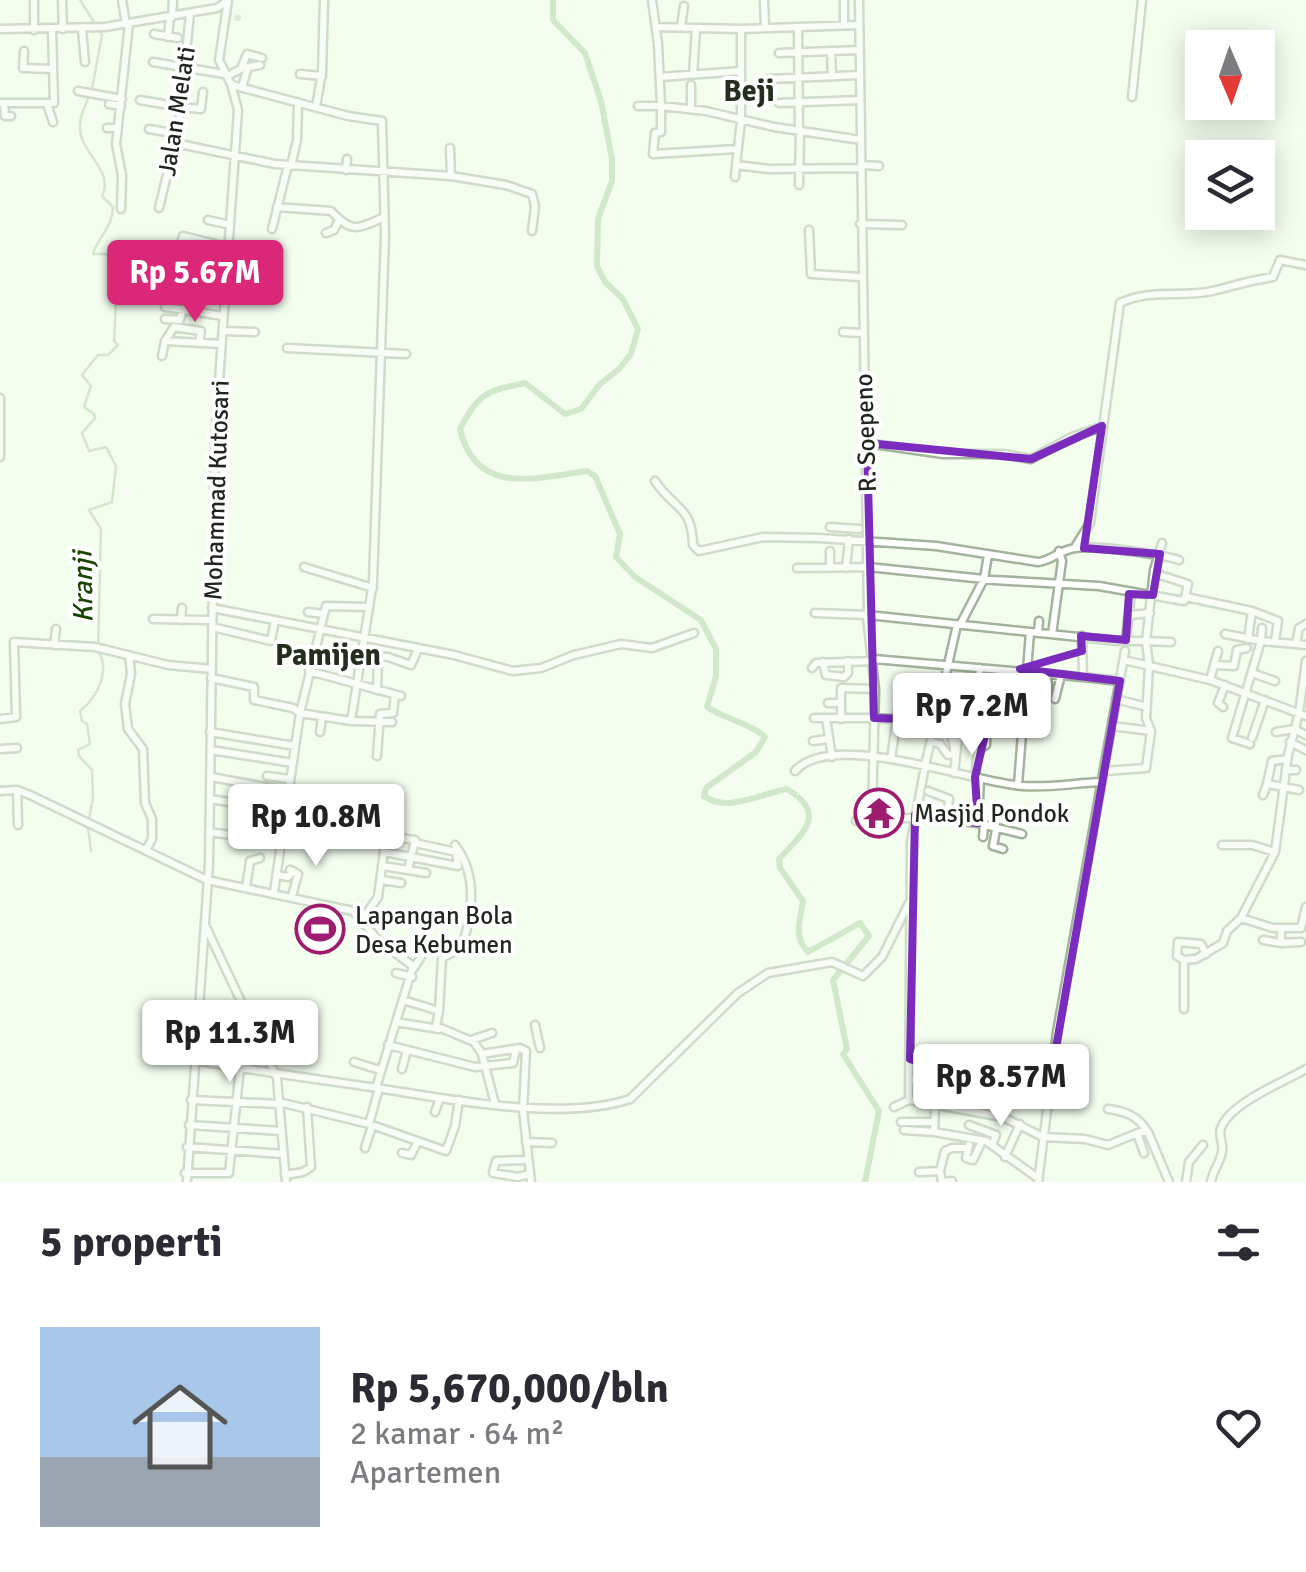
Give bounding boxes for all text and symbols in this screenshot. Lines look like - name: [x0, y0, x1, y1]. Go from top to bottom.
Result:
- north arrow: [1185, 30, 1275, 120]
- map controls: [1185, 30, 1275, 230]
- street label: Jalan Melati: [151, 44, 202, 178]
- district label: Beji: [723, 73, 775, 110]
- button: layers: [1185, 140, 1275, 230]
- pin: Rp 5.67M: [92, 240, 298, 325]
- text: Rp 5.67M: [129, 253, 261, 292]
- street label: R. Soepeno: [848, 373, 883, 493]
- street label: Mohammad Kutosari: [197, 379, 236, 601]
- water label: Kranji: [65, 548, 101, 623]
- district label: Pamijen: [275, 637, 381, 674]
- pin: Rp 7.2M: [880, 673, 1064, 758]
- text: Rp 7.2M: [915, 686, 1029, 725]
- pin: Rp 10.8M: [213, 784, 419, 869]
- temple icon: Masjid Pondok: [853, 787, 905, 839]
- text: Rp 10.8M: [250, 797, 382, 836]
- place label: Masjid Pondok: [914, 798, 1070, 829]
- place label: Lapangan Bola Desa Kebumen: [355, 900, 513, 960]
- sports icon: Lapangan Bola Desa Kebumen: [294, 903, 346, 955]
- pin: Rp 11.3M: [127, 1000, 333, 1085]
- text: Rp 11.3M: [164, 1013, 296, 1052]
- pin: Rp 8.57M: [898, 1044, 1104, 1129]
- text: Rp 8.57M: [935, 1057, 1067, 1096]
- icon: filters: [1211, 1215, 1266, 1270]
- text: 5 properti: [40, 1217, 223, 1268]
- text: Rp 5,670,000/bln: [350, 1363, 669, 1414]
- icon: home: [120, 1367, 240, 1487]
- icon: heart: [1211, 1400, 1266, 1455]
- text: 2 kamar · 64 m²: [350, 1414, 564, 1453]
- text: Apartemen: [350, 1453, 501, 1492]

